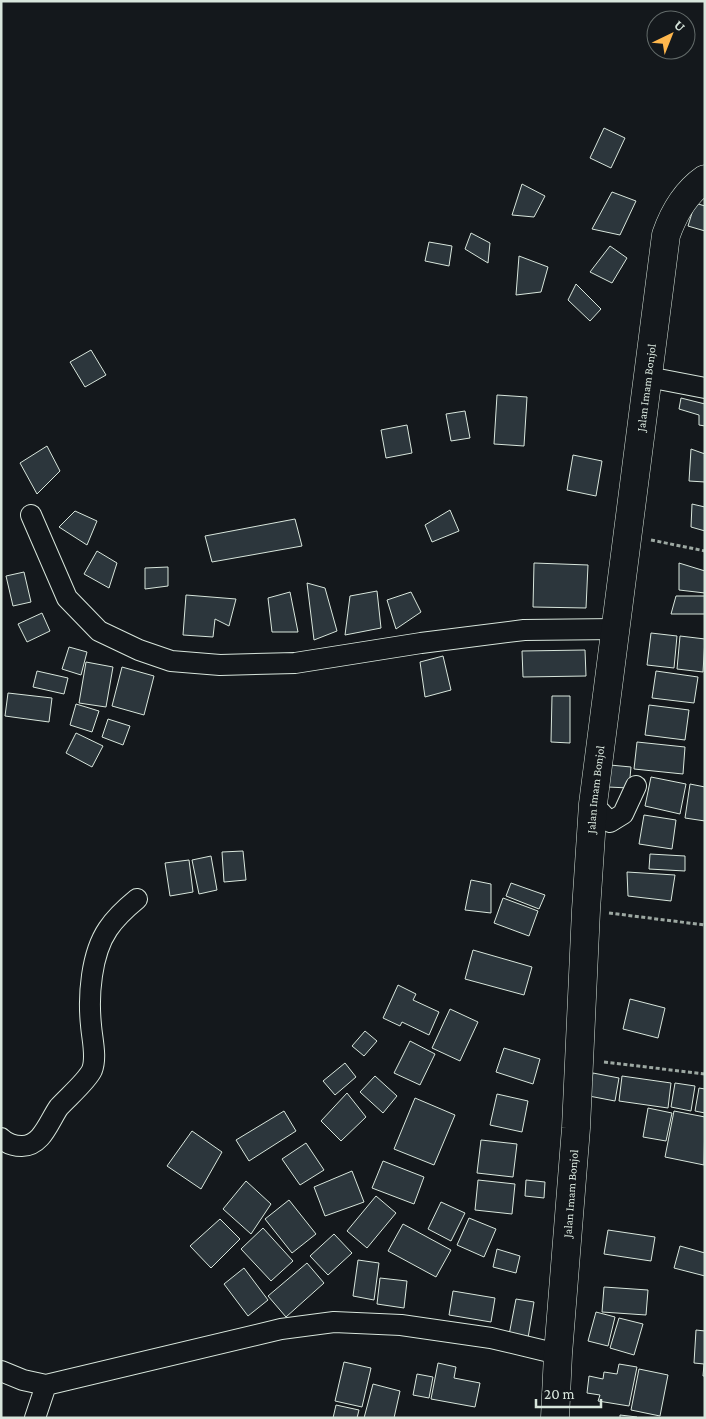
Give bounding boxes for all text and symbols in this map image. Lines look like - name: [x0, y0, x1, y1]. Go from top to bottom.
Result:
- north arrow: [646, 10, 696, 60]
- text: U: [671, 16, 689, 35]
- street label: Jalan Imam Bonjol: [634, 343, 659, 433]
- street label: Jalan Imam Bonjol: [584, 745, 607, 835]
- street label: Jalan Imam Bonjol: [560, 1149, 581, 1239]
- scale bar: [536, 1376, 601, 1408]
- text: 20 m: [544, 1386, 575, 1402]

